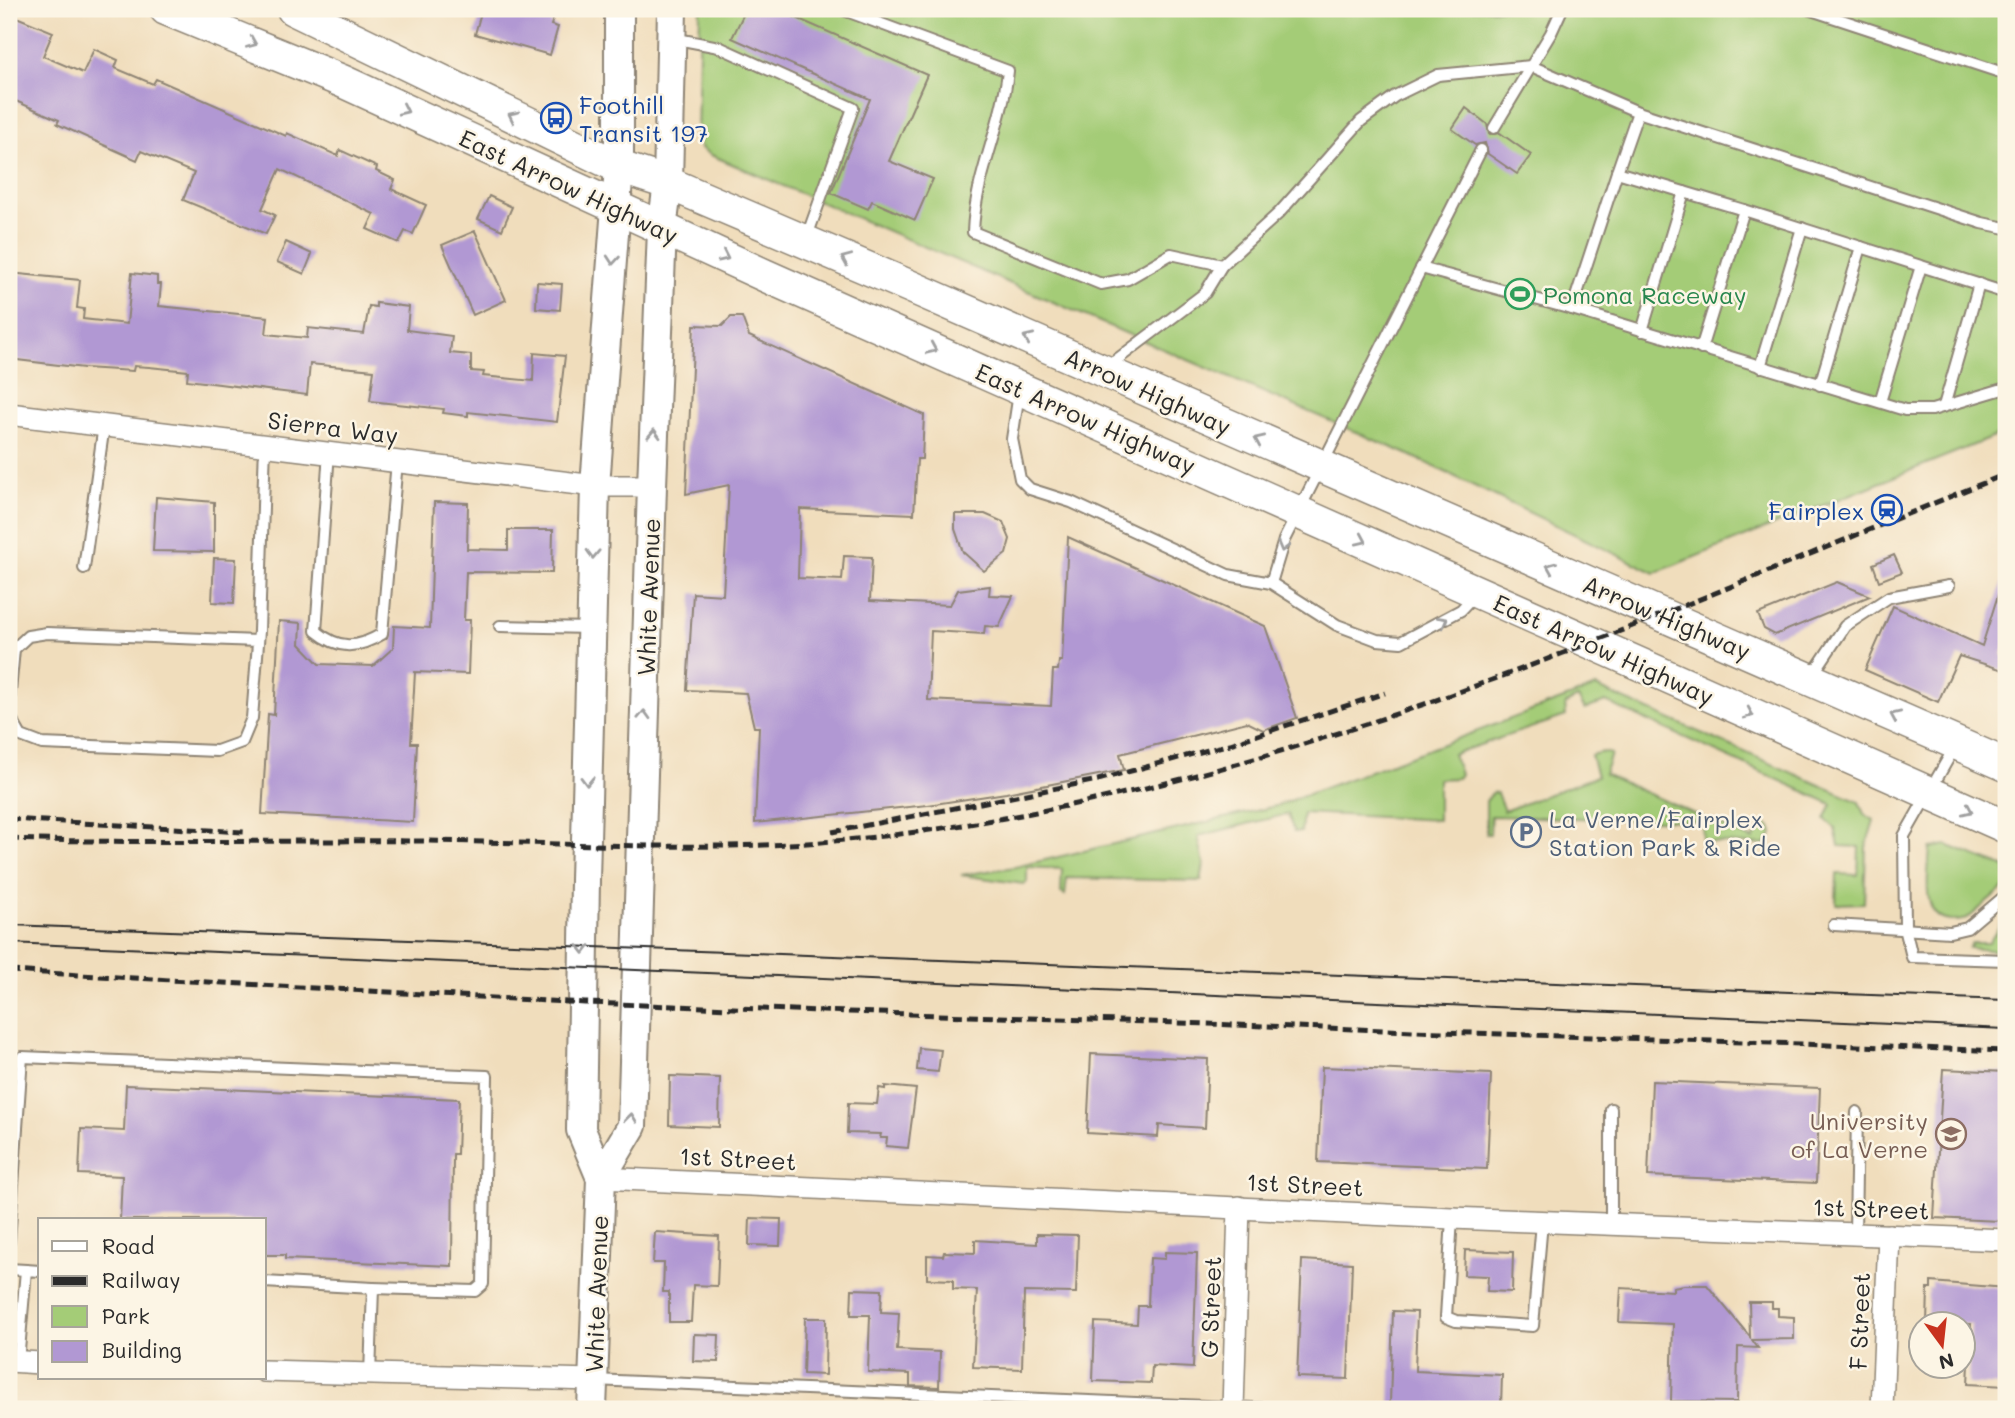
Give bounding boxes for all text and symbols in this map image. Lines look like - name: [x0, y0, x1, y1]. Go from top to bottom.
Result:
- one-way arrow: [245, 35, 257, 49]
- place label: Foothill Transit 197: [579, 89, 708, 148]
- bus stop icon: Foothill Transit 197: [539, 101, 573, 135]
- one-way arrow: [397, 102, 409, 116]
- one-way arrow: [508, 110, 520, 124]
- street label: East Arrow Highway: [455, 122, 683, 250]
- one-way arrow: [717, 249, 729, 263]
- one-way arrow: [841, 253, 853, 267]
- one-way arrow: [606, 255, 621, 266]
- sports icon: Pomona Raceway: [1503, 277, 1537, 311]
- place label: Pomona Raceway: [1543, 279, 1747, 310]
- one-way arrow: [1023, 332, 1035, 346]
- street label: Arrow Highway: [1060, 340, 1236, 442]
- one-way arrow: [925, 341, 937, 355]
- street label: East Arrow Highway: [971, 355, 1201, 481]
- street label: Sierra Way: [266, 404, 400, 450]
- one-way arrow: [646, 428, 661, 439]
- one-way arrow: [1254, 434, 1266, 448]
- station icon: Fairplex: [1870, 493, 1904, 527]
- place label: Fairplex: [1768, 495, 1864, 526]
- street label: White Avenue: [630, 517, 666, 677]
- one-way arrow: [1355, 532, 1367, 546]
- one-way arrow: [1277, 541, 1292, 553]
- one-way arrow: [585, 549, 600, 560]
- one-way arrow: [1546, 561, 1558, 575]
- street label: Arrow Highway: [1578, 568, 1756, 666]
- street label: East Arrow Highway: [1489, 586, 1719, 712]
- one-way arrow: [1435, 616, 1448, 629]
- one-way arrow: [1742, 705, 1754, 719]
- one-way arrow: [636, 709, 651, 720]
- one-way arrow: [1889, 710, 1902, 724]
- one-way arrow: [580, 776, 595, 787]
- one-way arrow: [1961, 802, 1973, 816]
- place label: La Verne/Fairplex Station Park & Ride: [1549, 803, 1781, 862]
- parking icon: La Verne/Fairplex Station Park & Ride: [1509, 815, 1543, 849]
- one-way arrow: [576, 944, 592, 954]
- place label: University of La Verne: [1791, 1105, 1928, 1164]
- one-way arrow: [623, 1112, 638, 1124]
- school or university icon: University of La Verne: [1934, 1117, 1968, 1151]
- street label: 1st Street: [679, 1139, 797, 1177]
- street label: 1st Street: [1246, 1165, 1364, 1203]
- street label: 1st Street: [1812, 1190, 1930, 1226]
- street label: White Avenue: [578, 1214, 614, 1374]
- legend: [38, 1218, 266, 1380]
- text: Road: [102, 1232, 154, 1259]
- street label: G Street: [1193, 1256, 1227, 1358]
- text: Railway: [102, 1266, 181, 1293]
- street label: F Street: [1842, 1272, 1876, 1370]
- text: Park: [102, 1302, 150, 1329]
- north arrow: [1906, 1310, 1976, 1380]
- text: Building: [102, 1336, 182, 1363]
- text: N: [1936, 1348, 1957, 1376]

